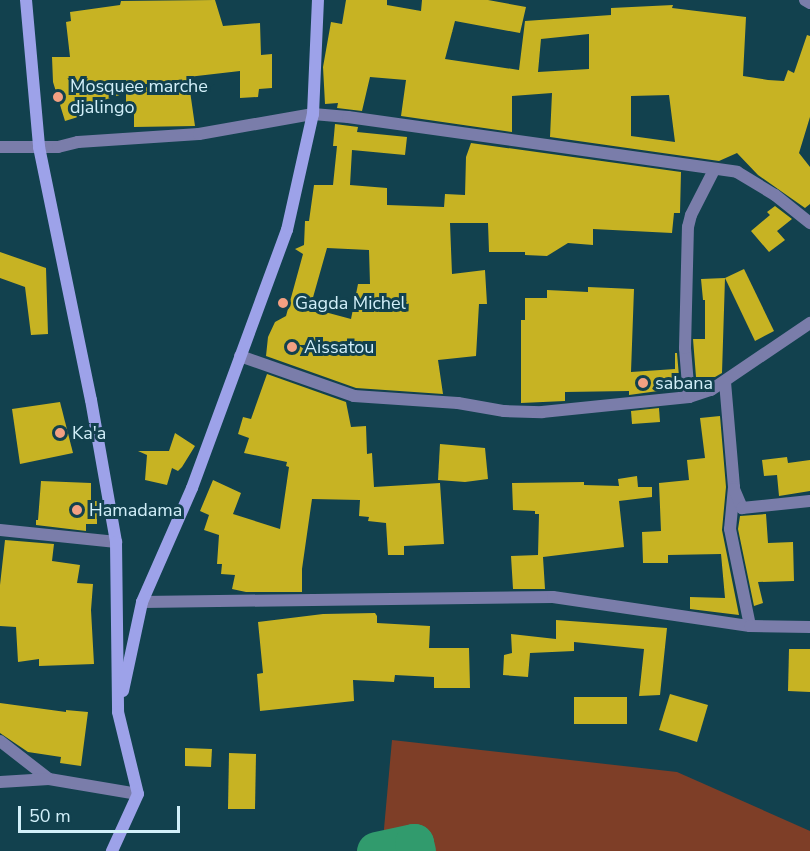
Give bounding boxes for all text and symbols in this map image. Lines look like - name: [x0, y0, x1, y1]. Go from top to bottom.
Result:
- place label: Mosquee marche djalingo: [70, 76, 208, 118]
- marker: Mosquee marche djalingo: [51, 90, 65, 104]
- place label: Gagda Michel: [295, 292, 406, 314]
- marker: Gagda Michel: [276, 296, 290, 310]
- place label: Aissatou: [304, 336, 374, 358]
- marker: Aissatou: [285, 340, 299, 354]
- place label: sabana: [655, 372, 713, 394]
- marker: sabana: [636, 376, 650, 390]
- place label: Ka'a: [72, 422, 106, 444]
- marker: Ka'a: [53, 426, 67, 440]
- place label: Hamadama: [89, 499, 182, 521]
- marker: Hamadama: [70, 503, 84, 517]
- scale bar: [21, 794, 183, 832]
- text: 50 m: [29, 804, 71, 828]

